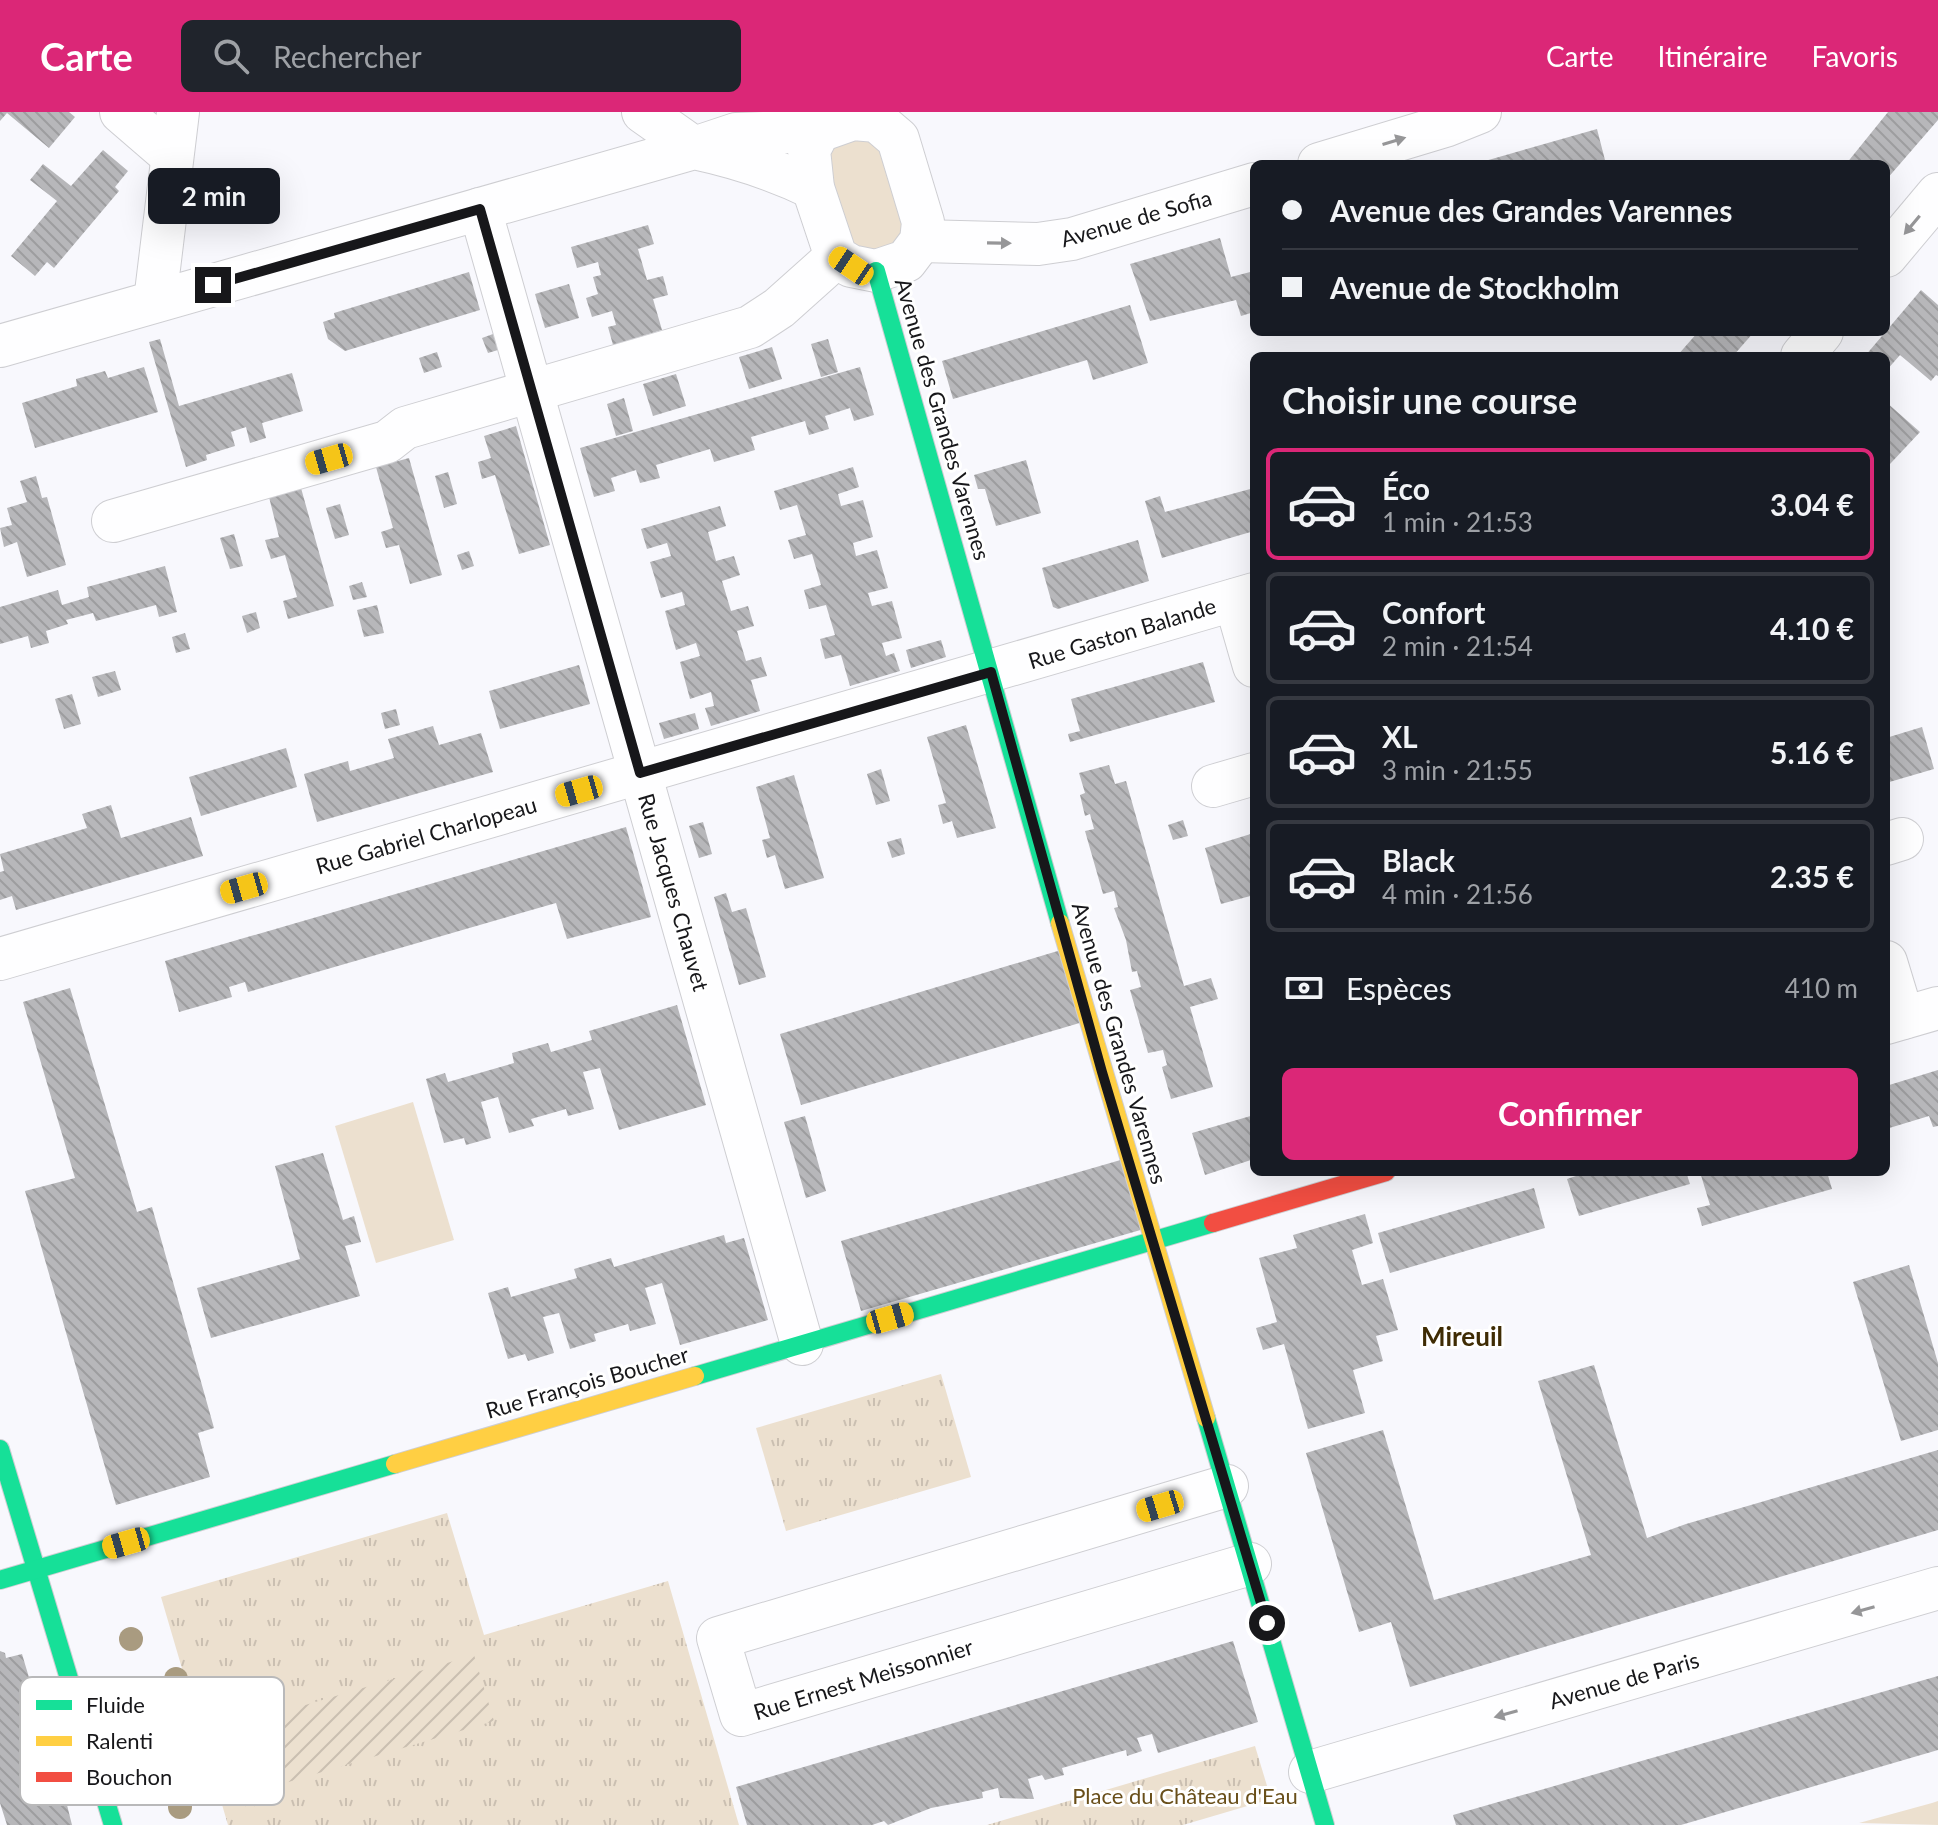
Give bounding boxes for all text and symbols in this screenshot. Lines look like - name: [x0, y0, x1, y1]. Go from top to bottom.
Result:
- search box: [181, 20, 741, 92]
- text: Carte: [40, 33, 133, 79]
- icon: search: [209, 34, 253, 78]
- text: Rechercher: [273, 38, 422, 74]
- text: Carte: [1546, 39, 1613, 73]
- text: Itinéraire: [1657, 39, 1768, 73]
- text: Favoris: [1812, 39, 1898, 73]
- one-way arrow: [1382, 134, 1406, 147]
- callout: 2 min: [147, 169, 279, 225]
- text: 2 min: [182, 180, 246, 212]
- street label: Avenue de Sofia: [1057, 184, 1215, 252]
- text: Avenue des Grandes Varennes: [1330, 192, 1732, 228]
- one-way arrow: [1904, 215, 1921, 235]
- one-way arrow: [987, 237, 1012, 249]
- car: [824, 243, 878, 289]
- route end: [195, 267, 231, 303]
- text: Avenue de Stockholm: [1330, 269, 1620, 305]
- street label: Avenue des Grandes Varennes: [890, 275, 996, 563]
- text: Choisir une course: [1282, 378, 1577, 422]
- car: [303, 441, 355, 477]
- icon: car: [1286, 468, 1358, 540]
- text: Éco: [1382, 470, 1430, 506]
- text: 3.04 €: [1770, 486, 1854, 522]
- text: 1 min · 21:53: [1382, 506, 1533, 538]
- street label: Rue Gaston Balande: [1025, 592, 1219, 674]
- icon: car: [1286, 592, 1358, 664]
- text: Confort: [1382, 594, 1485, 630]
- text: 4.10 €: [1770, 610, 1854, 646]
- text: 2 min · 21:54: [1382, 630, 1533, 662]
- icon: car: [1286, 716, 1358, 788]
- text: XL: [1382, 718, 1418, 754]
- text: 5.16 €: [1770, 734, 1854, 770]
- text: 3 min · 21:55: [1382, 754, 1533, 786]
- car: [553, 773, 605, 809]
- street label: Rue Jacques Chauvet: [633, 790, 715, 994]
- street label: Rue Gabriel Charlopeau: [312, 791, 540, 879]
- icon: car: [1286, 840, 1358, 912]
- text: Black: [1382, 842, 1455, 878]
- text: 2.35 €: [1770, 858, 1854, 894]
- car: [218, 870, 270, 906]
- text: 4 min · 21:56: [1382, 878, 1533, 910]
- street label: Avenue des Grandes Varennes: [1067, 899, 1173, 1187]
- icon: cash: [1282, 966, 1326, 1010]
- text: Espèces: [1346, 970, 1452, 1006]
- text: 410 m: [1785, 972, 1858, 1004]
- button: Confirmer: [1282, 1068, 1858, 1160]
- car: [864, 1300, 916, 1336]
- district label: Mireuil: [1421, 1320, 1503, 1352]
- street label: Rue François Boucher: [482, 1340, 692, 1424]
- car: [1134, 1488, 1186, 1524]
- car: [100, 1525, 152, 1561]
- one-way arrow: [1851, 1604, 1876, 1616]
- route start: [1249, 1605, 1285, 1641]
- street label: Rue Ernest Meissonnier: [750, 1633, 976, 1725]
- street label: Avenue de Paris: [1546, 1646, 1702, 1714]
- legend: [20, 1677, 284, 1805]
- text: Fluide: [86, 1691, 145, 1718]
- one-way arrow: [1494, 1708, 1518, 1721]
- text: Ralenti: [86, 1727, 153, 1754]
- text: Bouchon: [86, 1763, 172, 1790]
- park label: Place du Château d'Eau: [1072, 1782, 1298, 1809]

